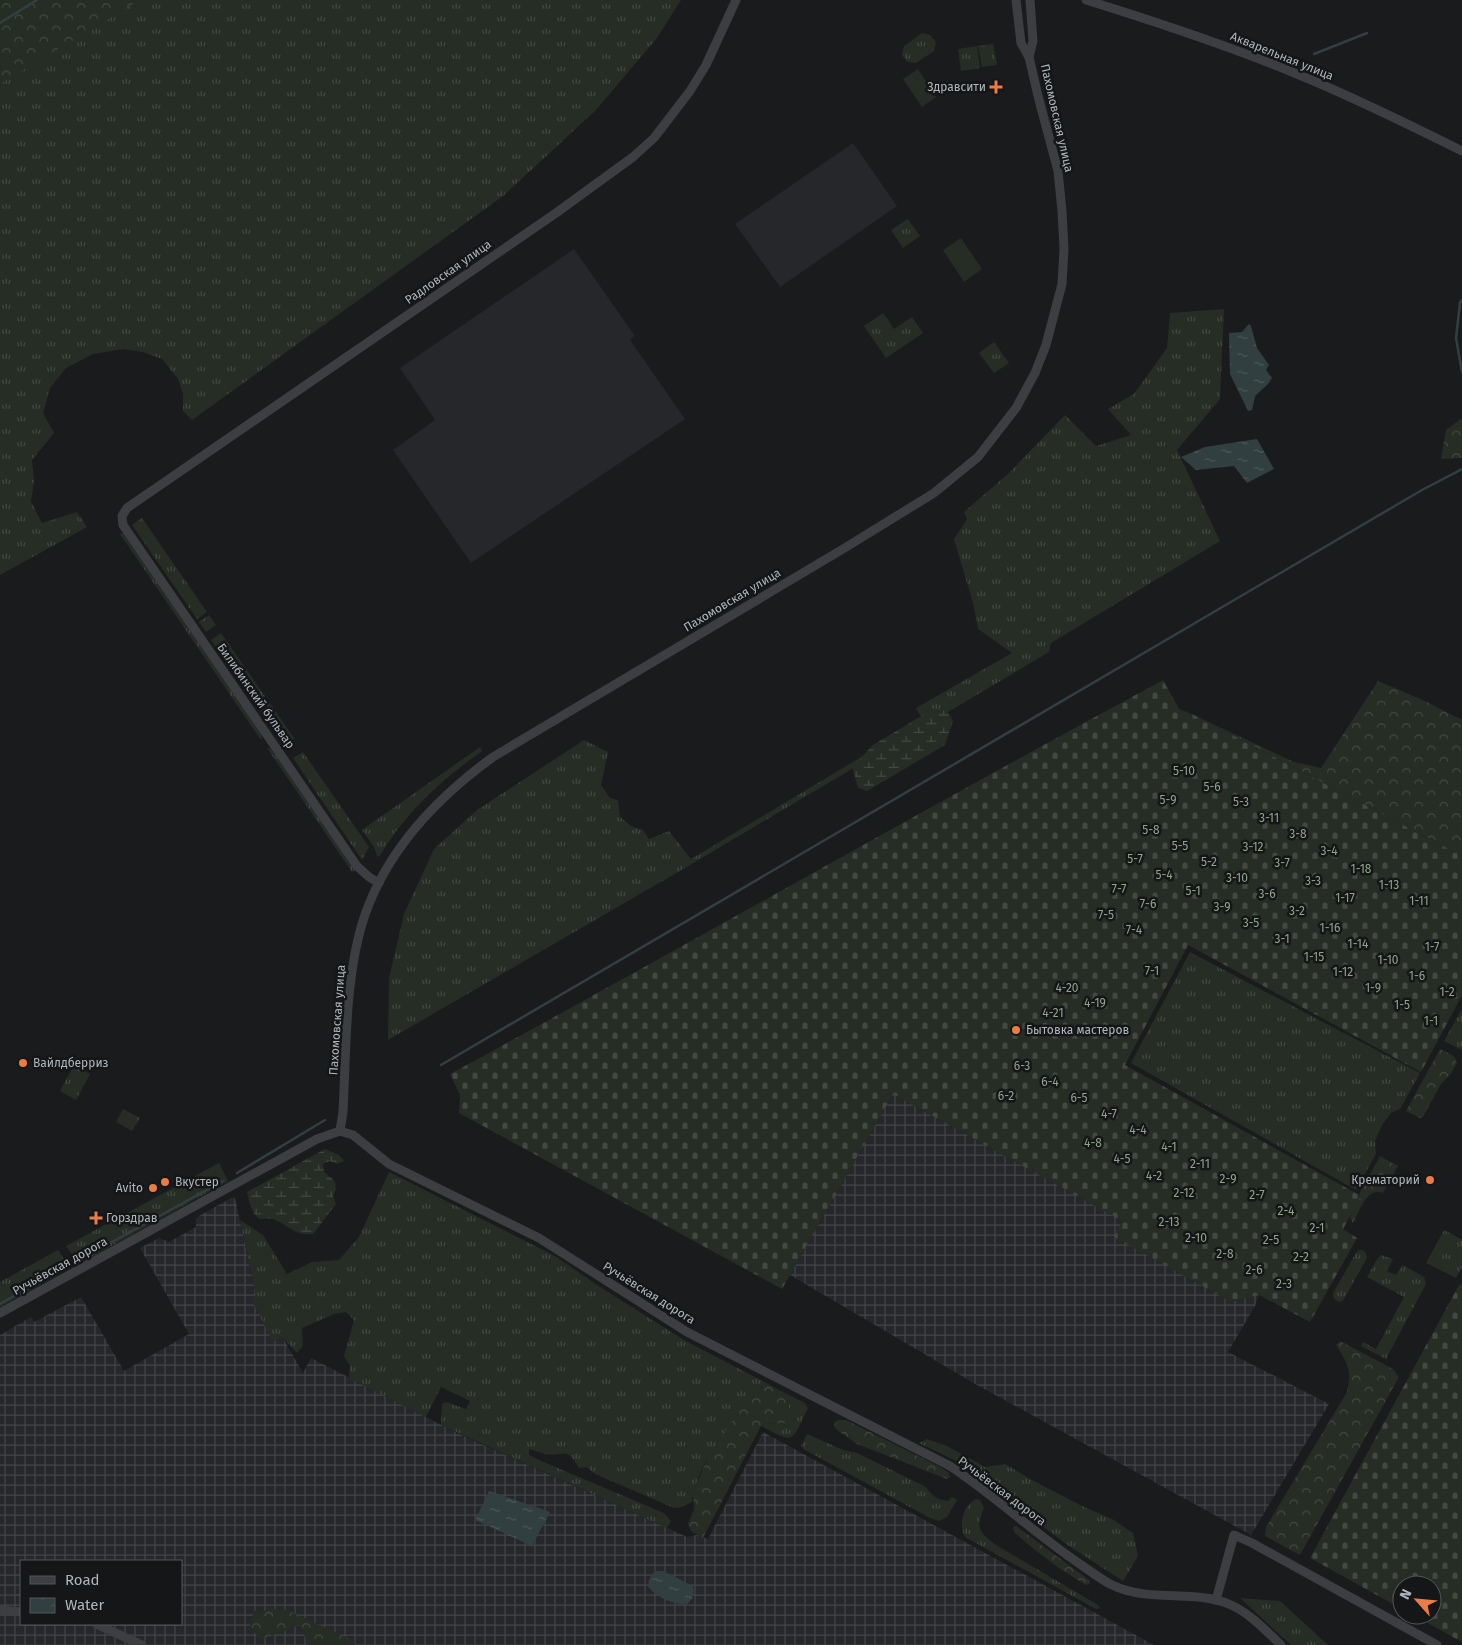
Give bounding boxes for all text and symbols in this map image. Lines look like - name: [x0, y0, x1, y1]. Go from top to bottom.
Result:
- street label: Акварельная улица: [1228, 29, 1336, 83]
- street label: Пахомовская улица: [1038, 63, 1076, 173]
- place label: Здравсити: [927, 80, 986, 94]
- marker: Здравсити: [990, 81, 1002, 93]
- street label: Радловская улица: [402, 237, 494, 307]
- street label: Пахомовская улица: [681, 565, 783, 635]
- street label: Билибинский бульвар: [214, 641, 298, 751]
- park label: 5-10: [1173, 764, 1195, 778]
- park label: 5-6: [1203, 780, 1221, 794]
- park label: 5-9: [1159, 793, 1177, 807]
- park label: 5-3: [1233, 795, 1249, 809]
- park label: 3-11: [1259, 811, 1279, 825]
- park label: 5-8: [1142, 823, 1160, 837]
- park label: 3-8: [1289, 827, 1307, 841]
- park label: 5-5: [1172, 839, 1188, 853]
- park label: 3-12: [1242, 840, 1264, 854]
- park label: 3-4: [1320, 844, 1338, 858]
- park label: 5-7: [1127, 852, 1143, 866]
- park label: 5-2: [1201, 855, 1217, 869]
- park label: 3-7: [1274, 856, 1290, 870]
- park label: 1-18: [1350, 862, 1372, 876]
- park label: 5-4: [1155, 868, 1173, 882]
- park label: 3-10: [1226, 871, 1248, 885]
- park label: 3-3: [1305, 874, 1321, 888]
- park label: 1-13: [1379, 878, 1399, 892]
- park label: 7-7: [1112, 882, 1126, 896]
- park label: 5-1: [1185, 884, 1201, 898]
- park label: 3-6: [1258, 887, 1276, 901]
- park label: 1-17: [1335, 891, 1355, 905]
- park label: 1-11: [1409, 894, 1429, 908]
- park label: 7-6: [1140, 897, 1156, 911]
- park label: 3-9: [1213, 900, 1231, 914]
- park label: 3-2: [1289, 904, 1305, 918]
- park label: 7-5: [1098, 908, 1114, 922]
- park label: 3-5: [1243, 916, 1259, 930]
- park label: 1-16: [1320, 921, 1340, 935]
- park label: 7-4: [1126, 923, 1143, 937]
- park label: 3-1: [1274, 932, 1290, 946]
- park label: 1-14: [1348, 937, 1369, 951]
- park label: 1-7: [1425, 940, 1439, 954]
- park label: 1-15: [1304, 950, 1324, 964]
- park label: 1-10: [1377, 953, 1399, 967]
- street label: Пахомовская улица: [326, 964, 348, 1076]
- park label: 7-1: [1145, 964, 1159, 978]
- park label: 1-12: [1333, 965, 1353, 979]
- park label: 1-6: [1409, 969, 1425, 983]
- park label: 4-20: [1055, 981, 1079, 995]
- park label: 1-9: [1365, 981, 1381, 995]
- park label: 1-2: [1439, 985, 1455, 999]
- park label: 4-19: [1084, 996, 1106, 1010]
- park label: 1-5: [1394, 998, 1410, 1012]
- park label: 4-21: [1042, 1006, 1064, 1020]
- park label: 1-1: [1424, 1014, 1438, 1028]
- place label: Бытовка мастеров: [1026, 1023, 1130, 1037]
- marker: Бытовка мастеров: [1010, 1024, 1022, 1036]
- place label: Вайлдберриз: [33, 1056, 109, 1070]
- marker: Вайлдберриз: [17, 1057, 29, 1069]
- park label: 6-3: [1014, 1059, 1030, 1073]
- park label: 6-4: [1041, 1075, 1059, 1089]
- park label: 6-2: [998, 1089, 1014, 1103]
- park label: 6-5: [1070, 1091, 1088, 1105]
- park label: 4-7: [1101, 1107, 1117, 1121]
- park label: 4-4: [1129, 1123, 1147, 1137]
- park label: 4-8: [1084, 1136, 1102, 1150]
- park label: 4-1: [1161, 1140, 1177, 1154]
- park label: 4-5: [1113, 1152, 1131, 1166]
- park label: 2-11: [1190, 1157, 1210, 1171]
- park label: 4-2: [1146, 1169, 1162, 1183]
- park label: 2-9: [1220, 1172, 1236, 1186]
- place label: Крематорий: [1351, 1173, 1420, 1187]
- marker: Крематорий: [1424, 1174, 1436, 1186]
- place label: Вкустер: [175, 1175, 219, 1189]
- marker: Вкустер: [159, 1176, 171, 1188]
- place label: Avito: [116, 1181, 143, 1195]
- marker: Avito: [147, 1182, 159, 1194]
- park label: 2-12: [1173, 1186, 1195, 1200]
- park label: 2-7: [1249, 1188, 1265, 1202]
- park label: 2-4: [1277, 1204, 1295, 1218]
- place label: Горздрав: [106, 1211, 158, 1225]
- marker: Горздрав: [90, 1212, 102, 1224]
- park label: 2-13: [1158, 1215, 1180, 1229]
- park label: 2-1: [1309, 1221, 1325, 1235]
- park label: 2-10: [1185, 1231, 1207, 1245]
- park label: 2-5: [1263, 1233, 1279, 1247]
- street label: Ручьёвская дорога: [10, 1234, 110, 1298]
- park label: 2-8: [1216, 1247, 1234, 1261]
- park label: 2-2: [1293, 1250, 1309, 1264]
- street label: Ручьёвская дорога: [600, 1259, 698, 1327]
- park label: 2-6: [1245, 1263, 1263, 1277]
- park label: 2-3: [1276, 1277, 1292, 1291]
- street label: Ручьёвская дорога: [955, 1454, 1049, 1528]
- legend: [20, 1560, 182, 1625]
- text: Road: [65, 1571, 100, 1589]
- north arrow: [1392, 1575, 1442, 1625]
- text: N: [1396, 1586, 1416, 1602]
- text: Water: [65, 1596, 104, 1614]

